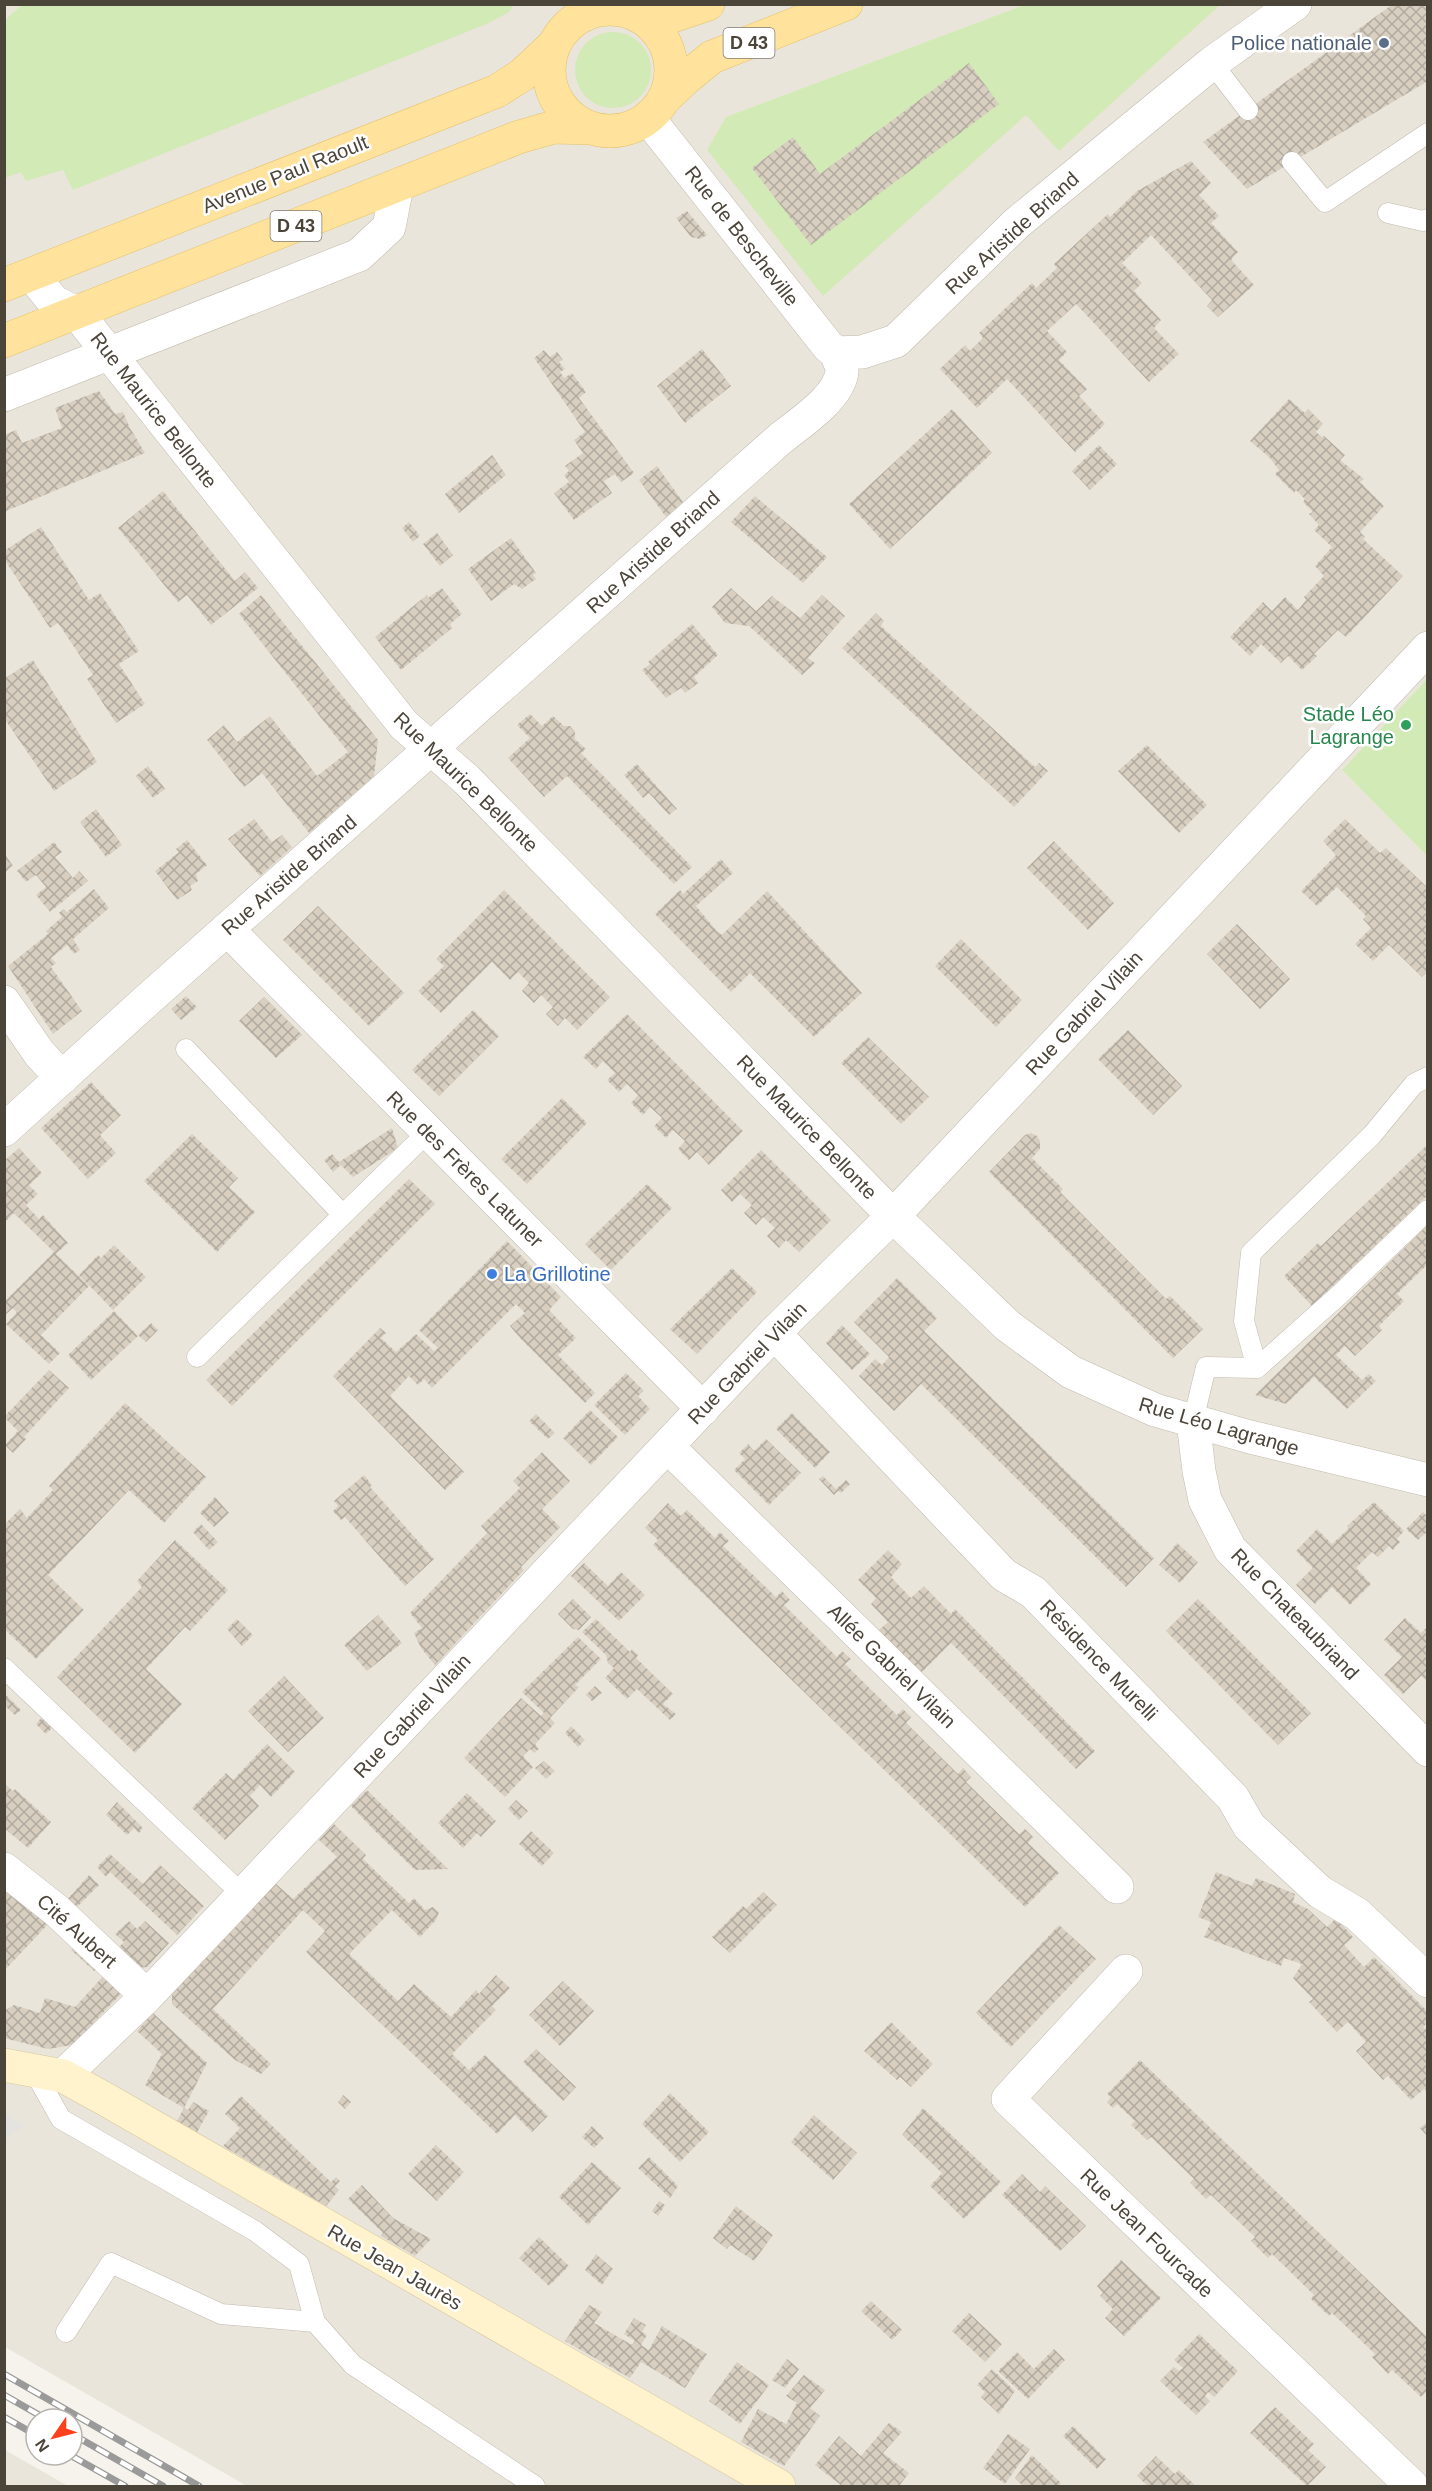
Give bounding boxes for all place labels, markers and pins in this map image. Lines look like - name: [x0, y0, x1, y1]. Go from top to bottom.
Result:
- place label: Police nationale: [1231, 32, 1372, 54]
- marker: Police nationale: [1377, 36, 1391, 50]
- place label: Stade Léo Lagrange: [1303, 703, 1394, 748]
- marker: Stade Léo Lagrange: [1399, 718, 1413, 732]
- place label: La Grillotine: [504, 1263, 611, 1285]
- marker: La Grillotine: [485, 1267, 499, 1281]

